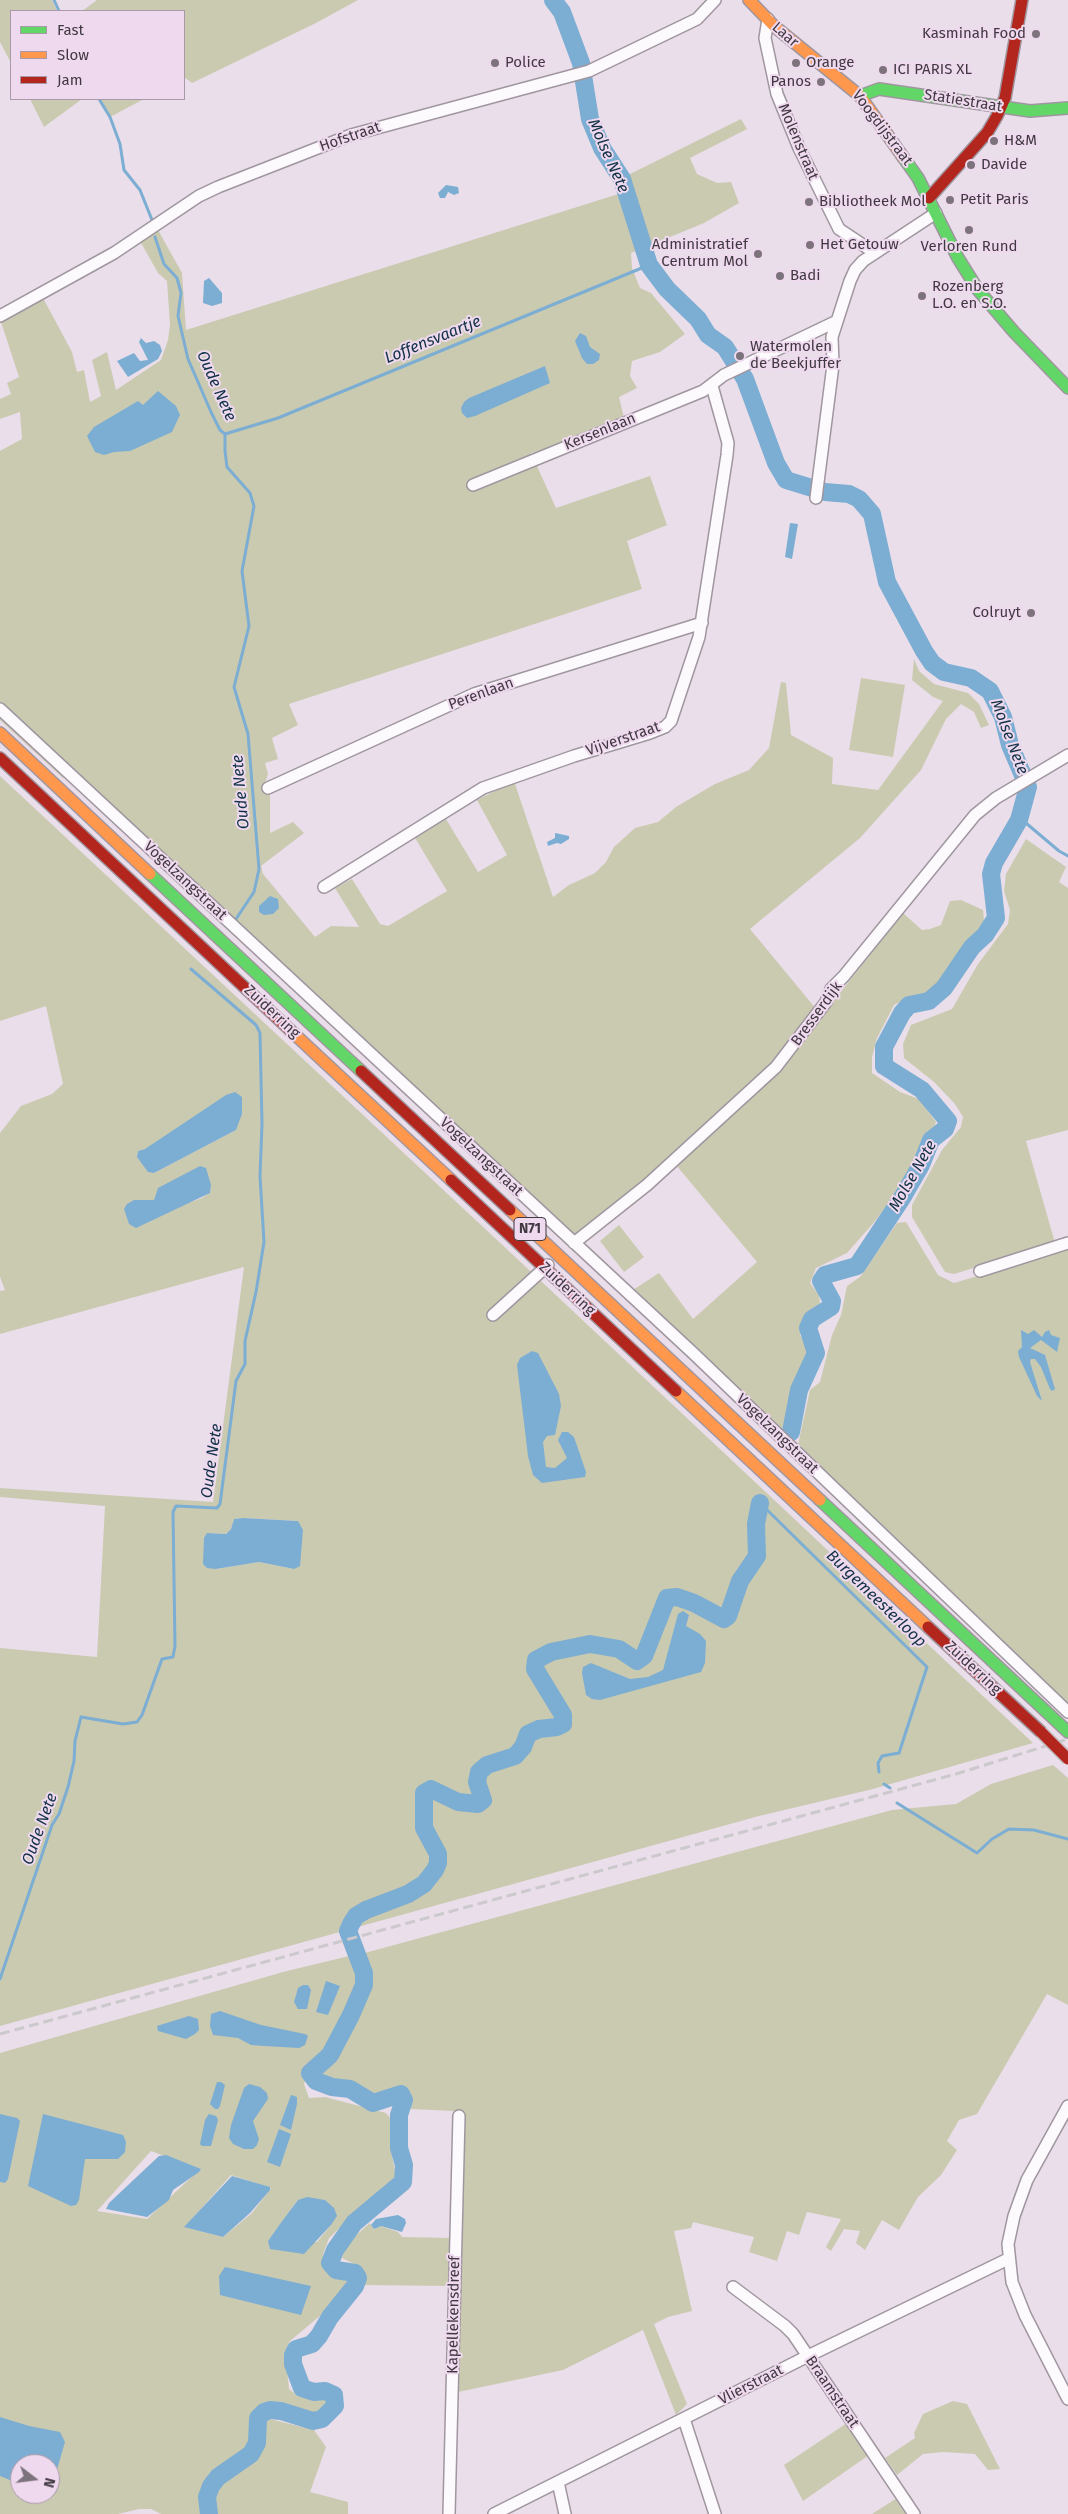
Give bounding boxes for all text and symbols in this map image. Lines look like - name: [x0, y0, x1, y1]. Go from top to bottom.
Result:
- legend: [10, 10, 185, 100]
- street label: Laar: [768, 19, 802, 51]
- text: Fast: [57, 21, 84, 39]
- place label: Kasminah Food: [922, 25, 1026, 43]
- marker: Kasminah Food: [1030, 28, 1042, 40]
- text: Slow: [57, 46, 89, 64]
- place label: Police: [505, 54, 546, 72]
- place label: Orange: [806, 54, 854, 72]
- marker: Police: [489, 57, 501, 69]
- marker: Orange: [790, 57, 802, 69]
- place label: ICI PARIS XL: [893, 61, 972, 79]
- marker: ICI PARIS XL: [877, 64, 889, 76]
- text: Jam: [57, 71, 83, 89]
- place label: Panos: [770, 73, 811, 91]
- marker: Panos: [815, 76, 827, 88]
- street label: Statiestraat: [923, 86, 1003, 116]
- street label: Voogdijstraat: [848, 87, 916, 169]
- street label: Molenstraat: [774, 101, 822, 183]
- water label: Molse Nete: [583, 116, 633, 196]
- street label: Hofstraat: [317, 118, 383, 156]
- place label: H&M: [1004, 132, 1037, 150]
- marker: H&M: [988, 135, 1000, 147]
- place label: Davide: [981, 156, 1027, 174]
- marker: Davide: [965, 159, 977, 171]
- place label: Petit Paris: [960, 191, 1029, 209]
- place label: Bibliotheek Mol: [819, 193, 926, 211]
- marker: Petit Paris: [944, 194, 956, 206]
- marker: Bibliotheek Mol: [803, 196, 815, 208]
- marker: Verloren Rund: [963, 224, 975, 236]
- place label: Administratief Centrum Mol: [652, 236, 748, 271]
- place label: Het Getouw: [820, 236, 899, 254]
- place label: Verloren Rund: [921, 238, 1017, 256]
- marker: Het Getouw: [804, 239, 816, 251]
- marker: Administratief Centrum Mol: [752, 248, 764, 260]
- place label: Badi: [790, 267, 820, 285]
- marker: Badi: [774, 270, 786, 282]
- place label: Rozenberg L.O. en S.O.: [932, 278, 1007, 313]
- marker: Rozenberg L.O. en S.O.: [916, 290, 928, 302]
- water label: Loffensvaartje: [382, 312, 484, 368]
- place label: Watermolen de Beekjuffer: [750, 338, 841, 373]
- water label: Oude Nete: [192, 348, 240, 424]
- marker: Watermolen de Beekjuffer: [734, 350, 746, 362]
- street label: Kersenlaan: [562, 409, 638, 455]
- place label: Colruyt: [972, 604, 1021, 622]
- marker: Colruyt: [1025, 607, 1037, 619]
- street label: Perenlaan: [446, 674, 516, 714]
- water label: Molse Nete: [986, 697, 1032, 777]
- street label: Vijverstraat: [584, 718, 662, 760]
- water label: Oude Nete: [228, 754, 254, 830]
- street label: Vogelzangstraat: [140, 838, 230, 924]
- street label: Bresserdijk: [788, 978, 846, 1050]
- street label: Zuiderring: [240, 982, 304, 1042]
- street label: Vogelzangstraat: [436, 1114, 526, 1200]
- water label: Molse Nete: [885, 1137, 941, 1215]
- road number: N71: [514, 1218, 546, 1240]
- street label: Zuiderring: [535, 1259, 599, 1319]
- street label: Vogelzangstraat: [732, 1390, 822, 1478]
- water label: Oude Nete: [197, 1423, 227, 1499]
- water label: Burgemeesterloop: [822, 1546, 930, 1652]
- street label: Zuiderring: [941, 1638, 1005, 1698]
- water label: Oude Nete: [18, 1791, 62, 1867]
- street label: Kapellekensdreef: [444, 2256, 464, 2374]
- street label: Braamstraat: [801, 2353, 863, 2431]
- street label: Vlierstraat: [716, 2361, 786, 2409]
- north arrow: [10, 2454, 60, 2504]
- text: N: [40, 2476, 58, 2489]

